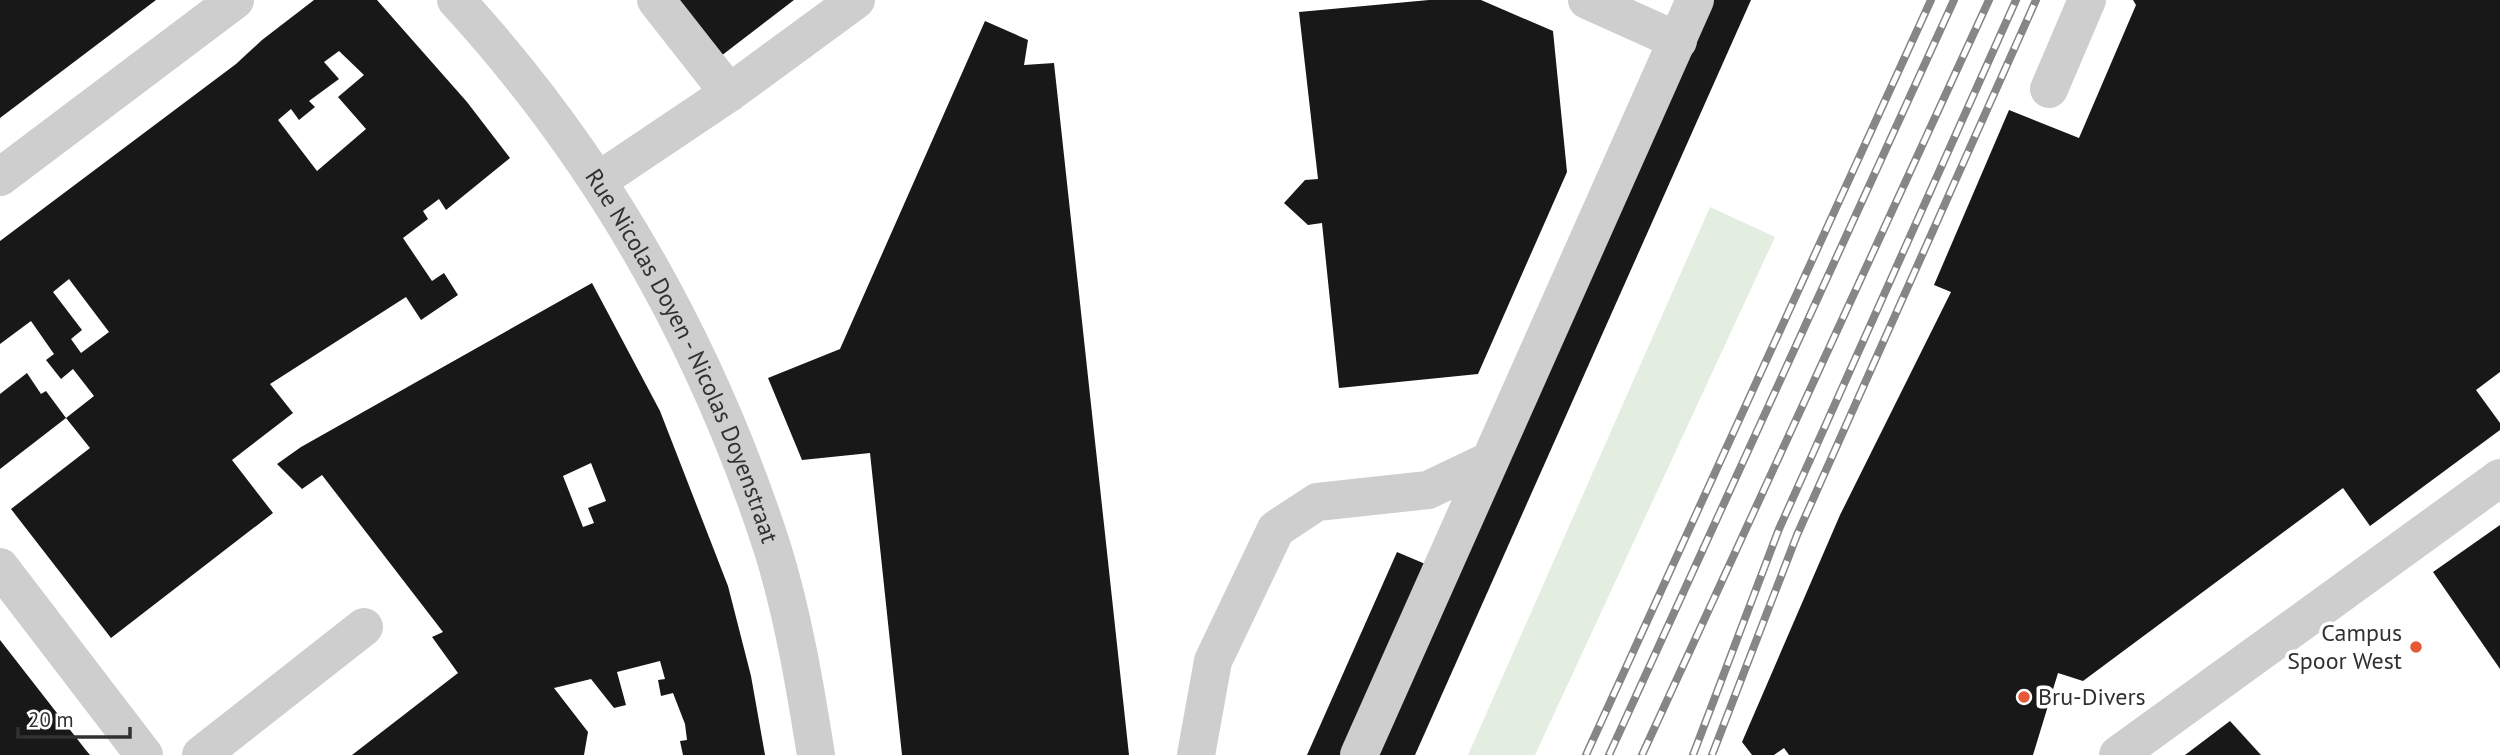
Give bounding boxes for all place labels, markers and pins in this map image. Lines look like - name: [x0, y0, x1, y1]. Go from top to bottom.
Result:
- place label: Campus Spoor West: [2287, 617, 2402, 676]
- marker: Campus Spoor West: [2408, 639, 2424, 655]
- place label: Bru-Divers: [2038, 681, 2146, 712]
- marker: Bru-Divers: [2016, 689, 2032, 705]

